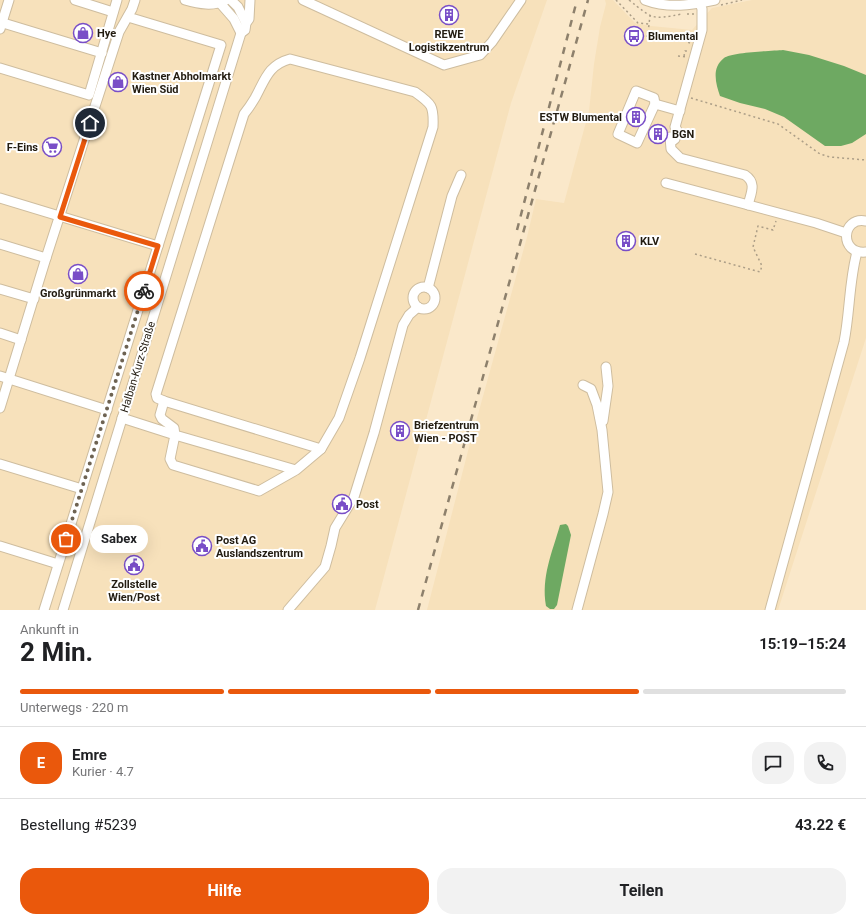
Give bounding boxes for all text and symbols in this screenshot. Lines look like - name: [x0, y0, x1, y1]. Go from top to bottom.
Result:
- building icon: REWE Logistikzentrum: [438, 4, 460, 26]
- shop icon: Hye: [72, 22, 94, 44]
- bus stop icon: Blumental: [623, 25, 645, 47]
- place label: Hye: [97, 27, 116, 40]
- place label: REWE Logistikzentrum: [409, 28, 489, 54]
- place label: Blumental: [648, 30, 698, 43]
- place label: Kastner Abholmarkt Wien Süd: [132, 70, 231, 96]
- shop icon: Kastner Abholmarkt Wien Süd: [107, 71, 129, 93]
- pin: [73, 106, 107, 140]
- building icon: ESTW Blumental: [625, 106, 647, 128]
- place label: ESTW Blumental: [540, 111, 622, 124]
- icon: home: [79, 112, 101, 134]
- building icon: BGN: [647, 123, 669, 145]
- place label: BGN: [672, 128, 695, 141]
- supermarket icon: F-Eins: [41, 136, 63, 158]
- place label: F-Eins: [7, 141, 38, 154]
- building icon: KLV: [615, 230, 637, 252]
- place label: KLV: [640, 235, 660, 248]
- shop icon: Großgrünmarkt: [67, 263, 89, 285]
- courier: [124, 271, 164, 311]
- icon: bike: [133, 280, 155, 302]
- place label: Großgrünmarkt: [40, 287, 116, 300]
- street label: Halban-Kurz-Straße: [118, 320, 158, 414]
- place label: Briefzentrum Wien - POST: [414, 419, 479, 445]
- building icon: Briefzentrum Wien - POST: [389, 420, 411, 442]
- public building icon: Post: [331, 493, 353, 515]
- place label: Post: [356, 498, 379, 511]
- pin: [49, 522, 83, 556]
- callout: Sabex: [90, 525, 148, 553]
- icon: bag: [55, 528, 77, 550]
- text: Sabex: [101, 531, 137, 546]
- place label: Post AG Auslandszentrum: [216, 534, 303, 560]
- public building icon: Post AG Auslandszentrum: [191, 535, 213, 557]
- public building icon: Zollstelle Wien/Post: [123, 554, 145, 576]
- place label: Zollstelle Wien/Post: [108, 578, 160, 604]
- text: Ankunft in: [20, 622, 79, 637]
- text: 15:19–15:24: [759, 635, 846, 653]
- text: 2 Min.: [20, 637, 93, 667]
- text: Unterwegs · 220 m: [20, 700, 128, 715]
- button: chat: [752, 742, 794, 784]
- button: phone: [804, 742, 846, 784]
- text: Emre: [72, 746, 107, 764]
- text: E: [37, 754, 45, 772]
- text: Kurier · 4.7: [72, 764, 134, 779]
- text: Bestellung #5239: [20, 816, 137, 834]
- text: 43.22 €: [795, 816, 846, 834]
- button: Hilfe: [20, 868, 429, 914]
- button: Teilen: [437, 868, 846, 914]

